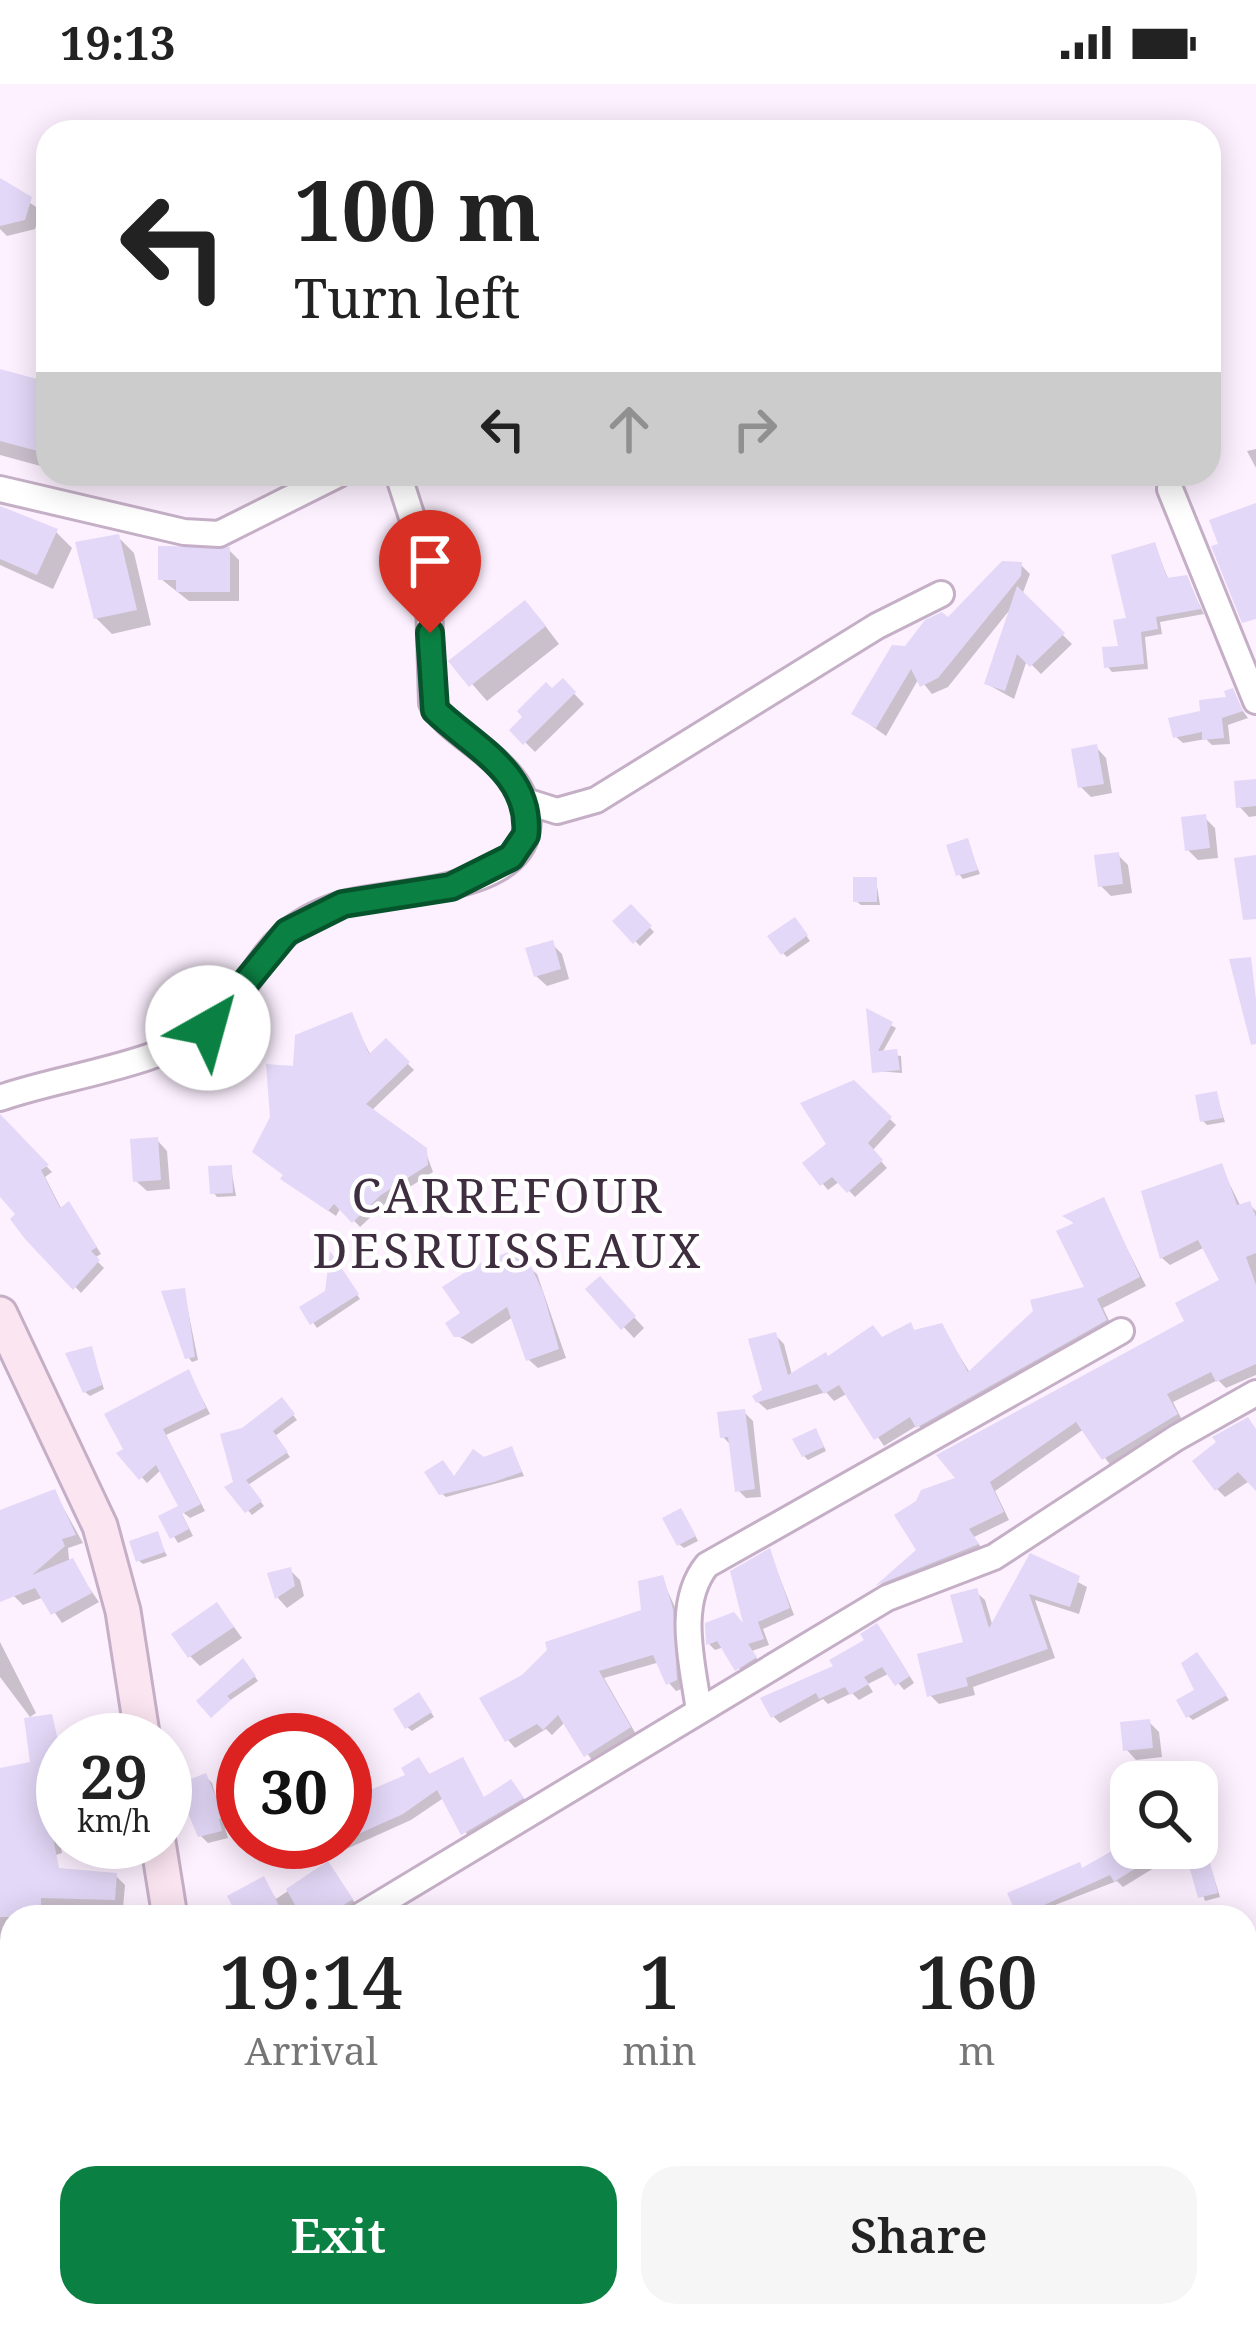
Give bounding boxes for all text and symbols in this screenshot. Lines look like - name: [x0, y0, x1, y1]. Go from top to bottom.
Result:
- text: 19:13: [60, 12, 175, 73]
- text: 100 m: [294, 151, 541, 266]
- icon: left: [96, 168, 252, 324]
- text: Turn left: [294, 260, 520, 334]
- icon: left: [470, 396, 536, 462]
- icon: ahead: [596, 396, 662, 462]
- icon: right: [722, 396, 788, 462]
- pin: [379, 510, 481, 633]
- icon: arrive: [397, 528, 463, 594]
- position arrow: [145, 965, 271, 1091]
- district label: CARREFOUR DESRUISSEAUX: [312, 1162, 704, 1282]
- speed limit sign: 30: [216, 1713, 372, 1869]
- text: 29: [80, 1735, 148, 1817]
- map controls: [1110, 1761, 1218, 1869]
- button: search: [1110, 1761, 1218, 1869]
- text: km/h: [77, 1800, 151, 1841]
- text: 19:14: [219, 1932, 403, 2030]
- text: 1: [639, 1932, 680, 2030]
- text: 160: [916, 1932, 1038, 2030]
- text: Arrival: [244, 2023, 378, 2076]
- text: min: [622, 2023, 697, 2076]
- text: m: [958, 2023, 995, 2076]
- button: Exit: [60, 2166, 617, 2304]
- button: Share: [641, 2166, 1197, 2304]

